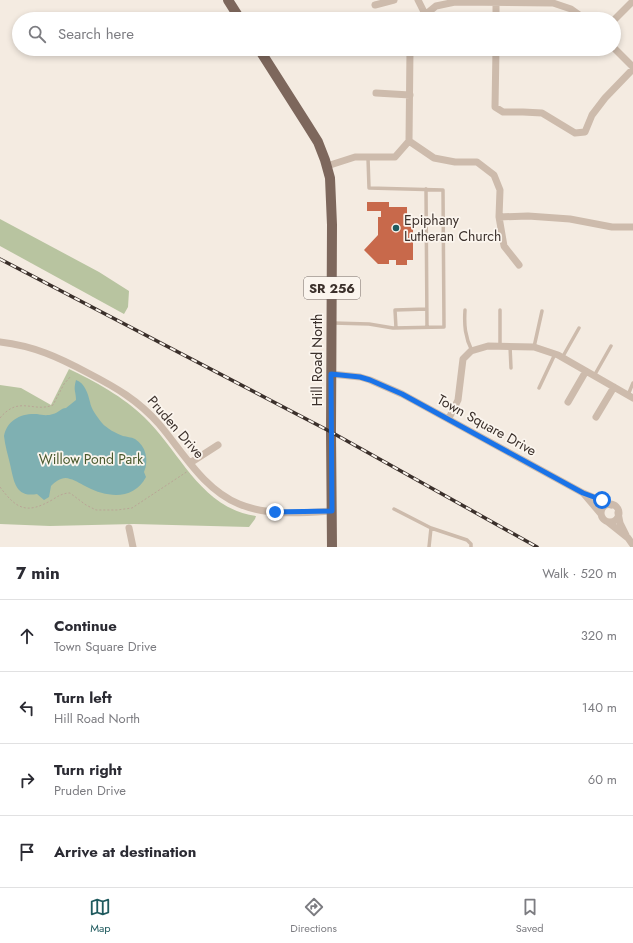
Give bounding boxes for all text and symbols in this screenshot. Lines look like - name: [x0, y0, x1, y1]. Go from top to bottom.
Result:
- search box: [12, 12, 621, 56]
- icon: search: [26, 23, 48, 45]
- text: Search here: [58, 23, 134, 45]
- place label: Epiphany Lutheran Church: [404, 210, 501, 246]
- marker: Epiphany Lutheran Church: [391, 223, 401, 233]
- road number: SR 256: [304, 277, 360, 299]
- street label: Hill Road North: [307, 314, 327, 406]
- street label: Town Square Drive: [434, 389, 540, 461]
- street label: Pruden Drive: [143, 391, 209, 463]
- park label: Willow Pond Park: [39, 449, 144, 469]
- route start: [593, 491, 611, 509]
- route end: [266, 503, 284, 521]
- text: 7 min: [16, 561, 60, 585]
- text: Walk · 520 m: [542, 564, 617, 583]
- text: Continue: [54, 615, 117, 637]
- icon: ahead: [16, 625, 38, 647]
- text: 320 m: [581, 626, 617, 645]
- text: Town Square Drive: [54, 637, 157, 656]
- text: Turn left: [54, 687, 112, 709]
- icon: left: [16, 697, 38, 719]
- text: 140 m: [582, 698, 617, 717]
- text: Hill Road North: [54, 709, 140, 728]
- text: Turn right: [54, 759, 122, 781]
- icon: right: [16, 769, 38, 791]
- text: 60 m: [588, 770, 617, 789]
- text: Pruden Drive: [54, 781, 126, 800]
- icon: arrive: [16, 841, 38, 863]
- text: Arrive at destination: [54, 841, 196, 863]
- tab: Map: [89, 896, 111, 936]
- tab: Directions: [290, 896, 337, 936]
- tab: Saved: [516, 896, 544, 936]

